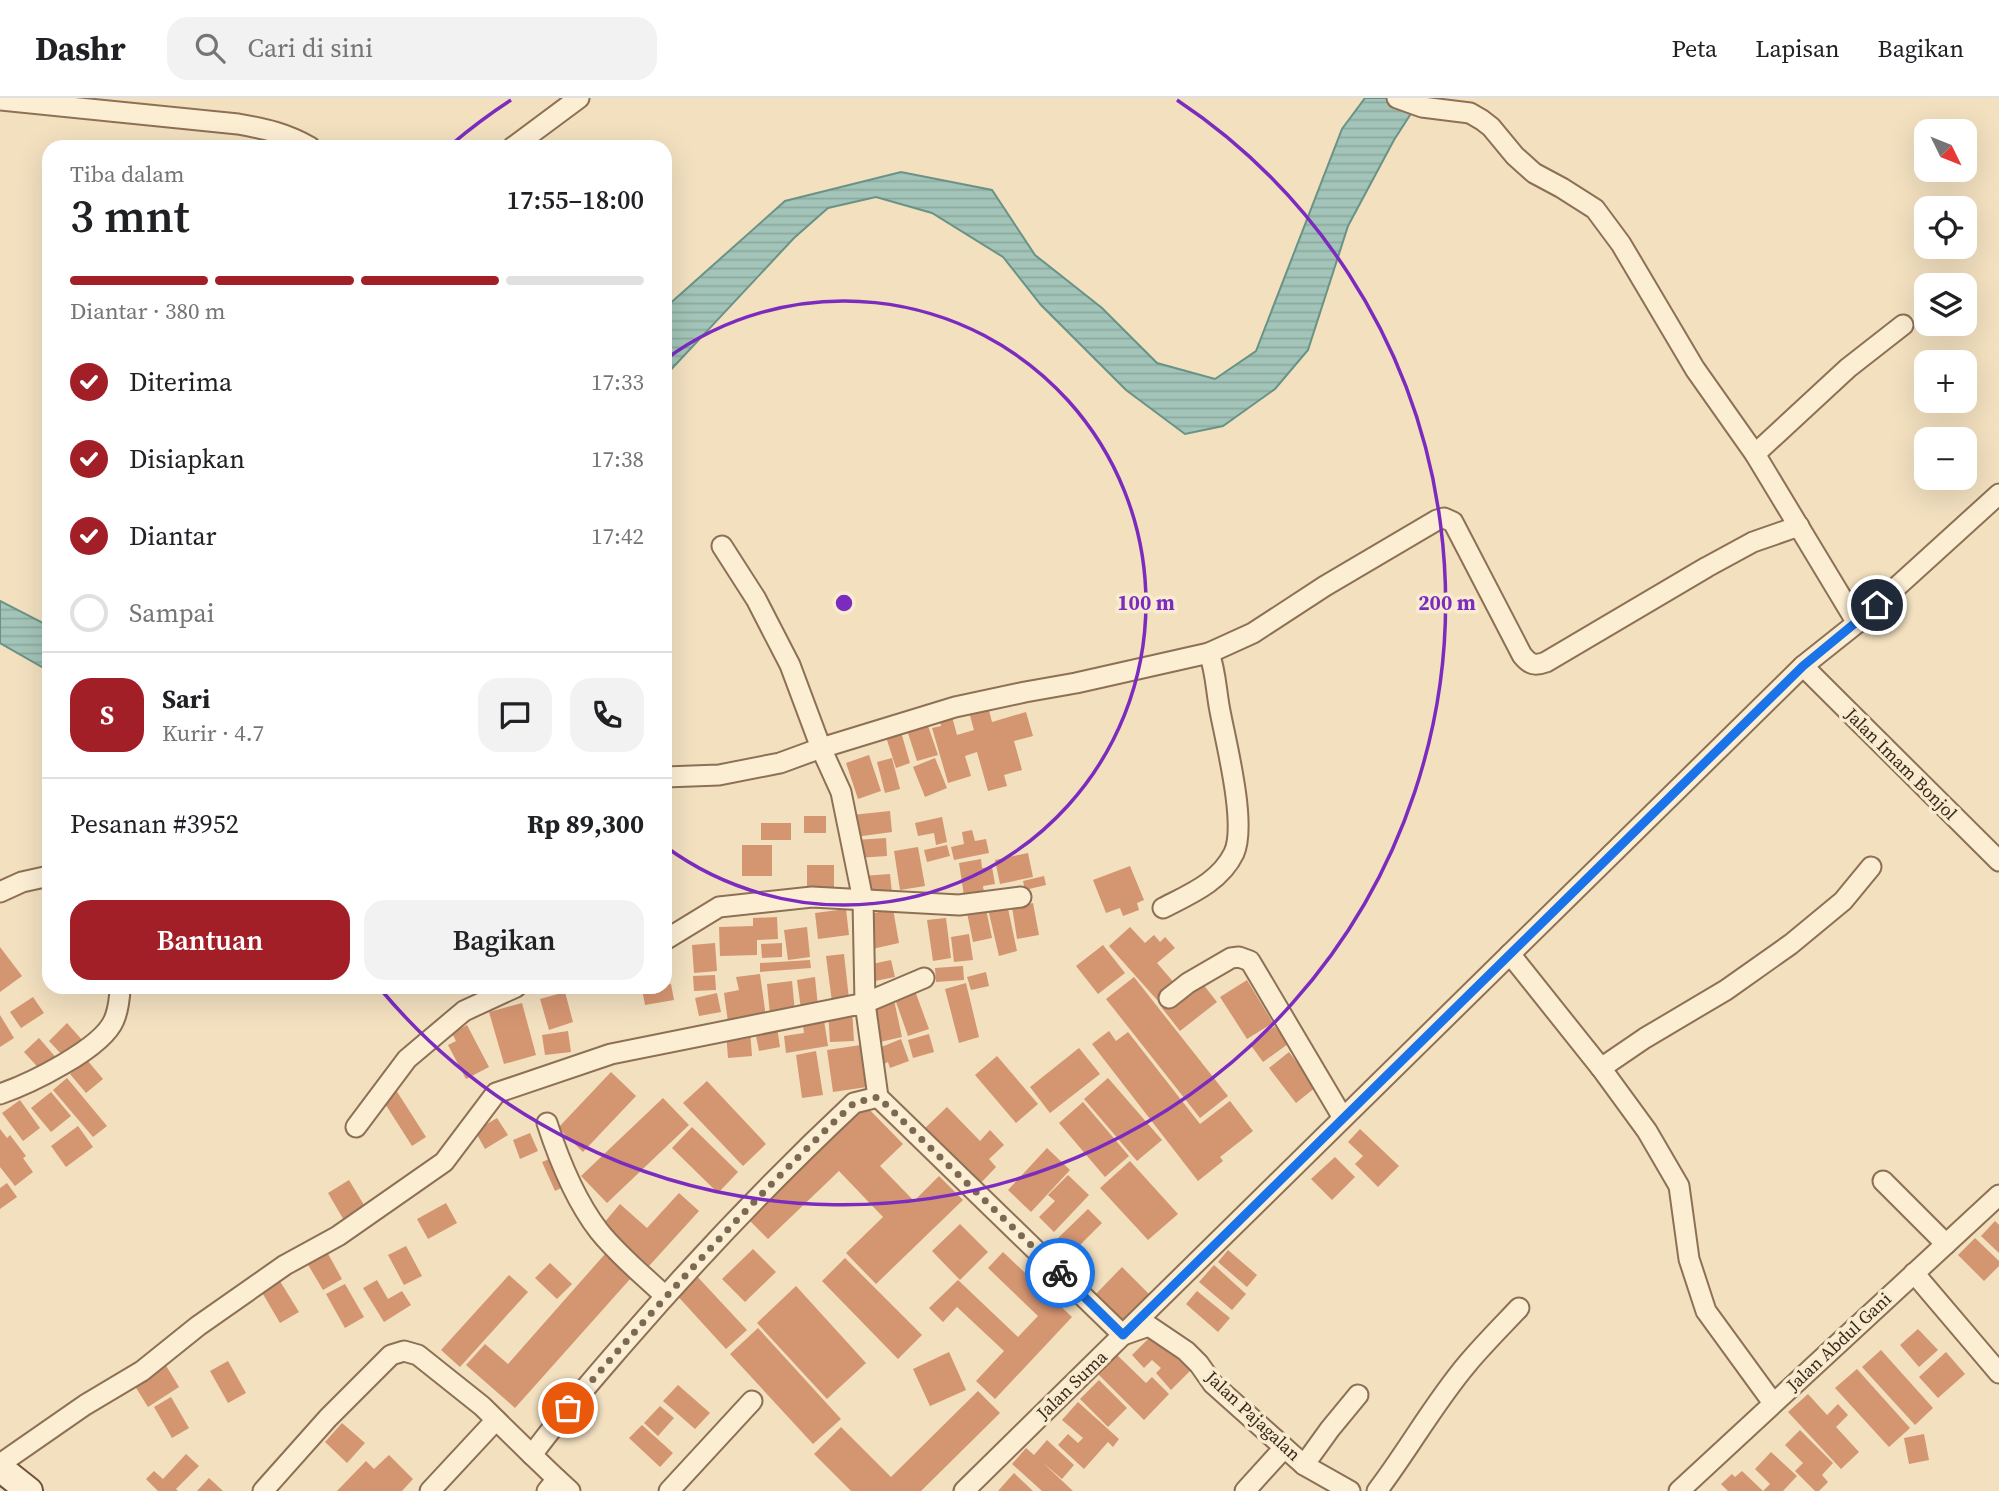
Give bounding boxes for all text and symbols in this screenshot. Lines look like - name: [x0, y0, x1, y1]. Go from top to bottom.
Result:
- search box: [167, 17, 657, 80]
- text: Dashr: [35, 26, 125, 71]
- icon: search: [191, 29, 229, 67]
- text: Cari di sini: [247, 30, 373, 66]
- text: Peta: [1671, 32, 1717, 65]
- text: Lapisan: [1755, 32, 1840, 65]
- text: Bagikan: [1878, 32, 1964, 65]
- north arrow: [1914, 119, 1978, 182]
- map controls: [1914, 119, 1977, 490]
- text: Tiba dalam: [70, 158, 185, 190]
- text: 17:55–18:00: [507, 182, 644, 218]
- text: 3 mnt: [70, 184, 189, 247]
- button: locate: [1914, 196, 1977, 259]
- button: layers: [1914, 273, 1977, 336]
- text: Diantar · 380 m: [70, 295, 226, 327]
- button: +: [1914, 350, 1977, 413]
- icon: check: [70, 363, 108, 401]
- text: Diterima: [129, 364, 232, 400]
- text: 17:33: [591, 366, 644, 398]
- button: −: [1914, 427, 1977, 490]
- icon: check: [70, 440, 108, 478]
- text: Disiapkan: [129, 441, 245, 477]
- text: 17:38: [591, 443, 644, 475]
- icon: check: [70, 517, 108, 555]
- text: Diantar: [129, 518, 217, 554]
- text: 17:42: [591, 520, 644, 552]
- pin: [1847, 575, 1907, 635]
- icon: home: [1858, 586, 1896, 624]
- text: 100 m: [1117, 588, 1175, 617]
- text: 200 m: [1418, 588, 1476, 617]
- centre of rings: [832, 591, 856, 615]
- text: Sampai: [129, 595, 215, 631]
- button: chat: [478, 678, 552, 752]
- button: phone: [570, 678, 644, 752]
- text: Sari: [162, 681, 210, 717]
- text: S: [100, 697, 114, 733]
- street label: Jalan Imam Bonjol: [1839, 701, 1963, 825]
- text: Kurir · 4.7: [162, 717, 264, 749]
- text: Pesanan #3952: [70, 806, 239, 842]
- text: Rp 89,300: [527, 806, 644, 842]
- button: Bantuan: [70, 900, 350, 980]
- button: Bagikan: [364, 900, 644, 980]
- courier: [1025, 1238, 1095, 1308]
- icon: bike: [1041, 1254, 1079, 1292]
- street label: Jalan Abdul Gani: [1780, 1287, 1896, 1397]
- street label: Jalan Suma: [1030, 1344, 1113, 1425]
- street label: Jalan Pajagalan: [1200, 1364, 1306, 1466]
- pin: [538, 1378, 598, 1438]
- icon: bag: [549, 1389, 587, 1427]

